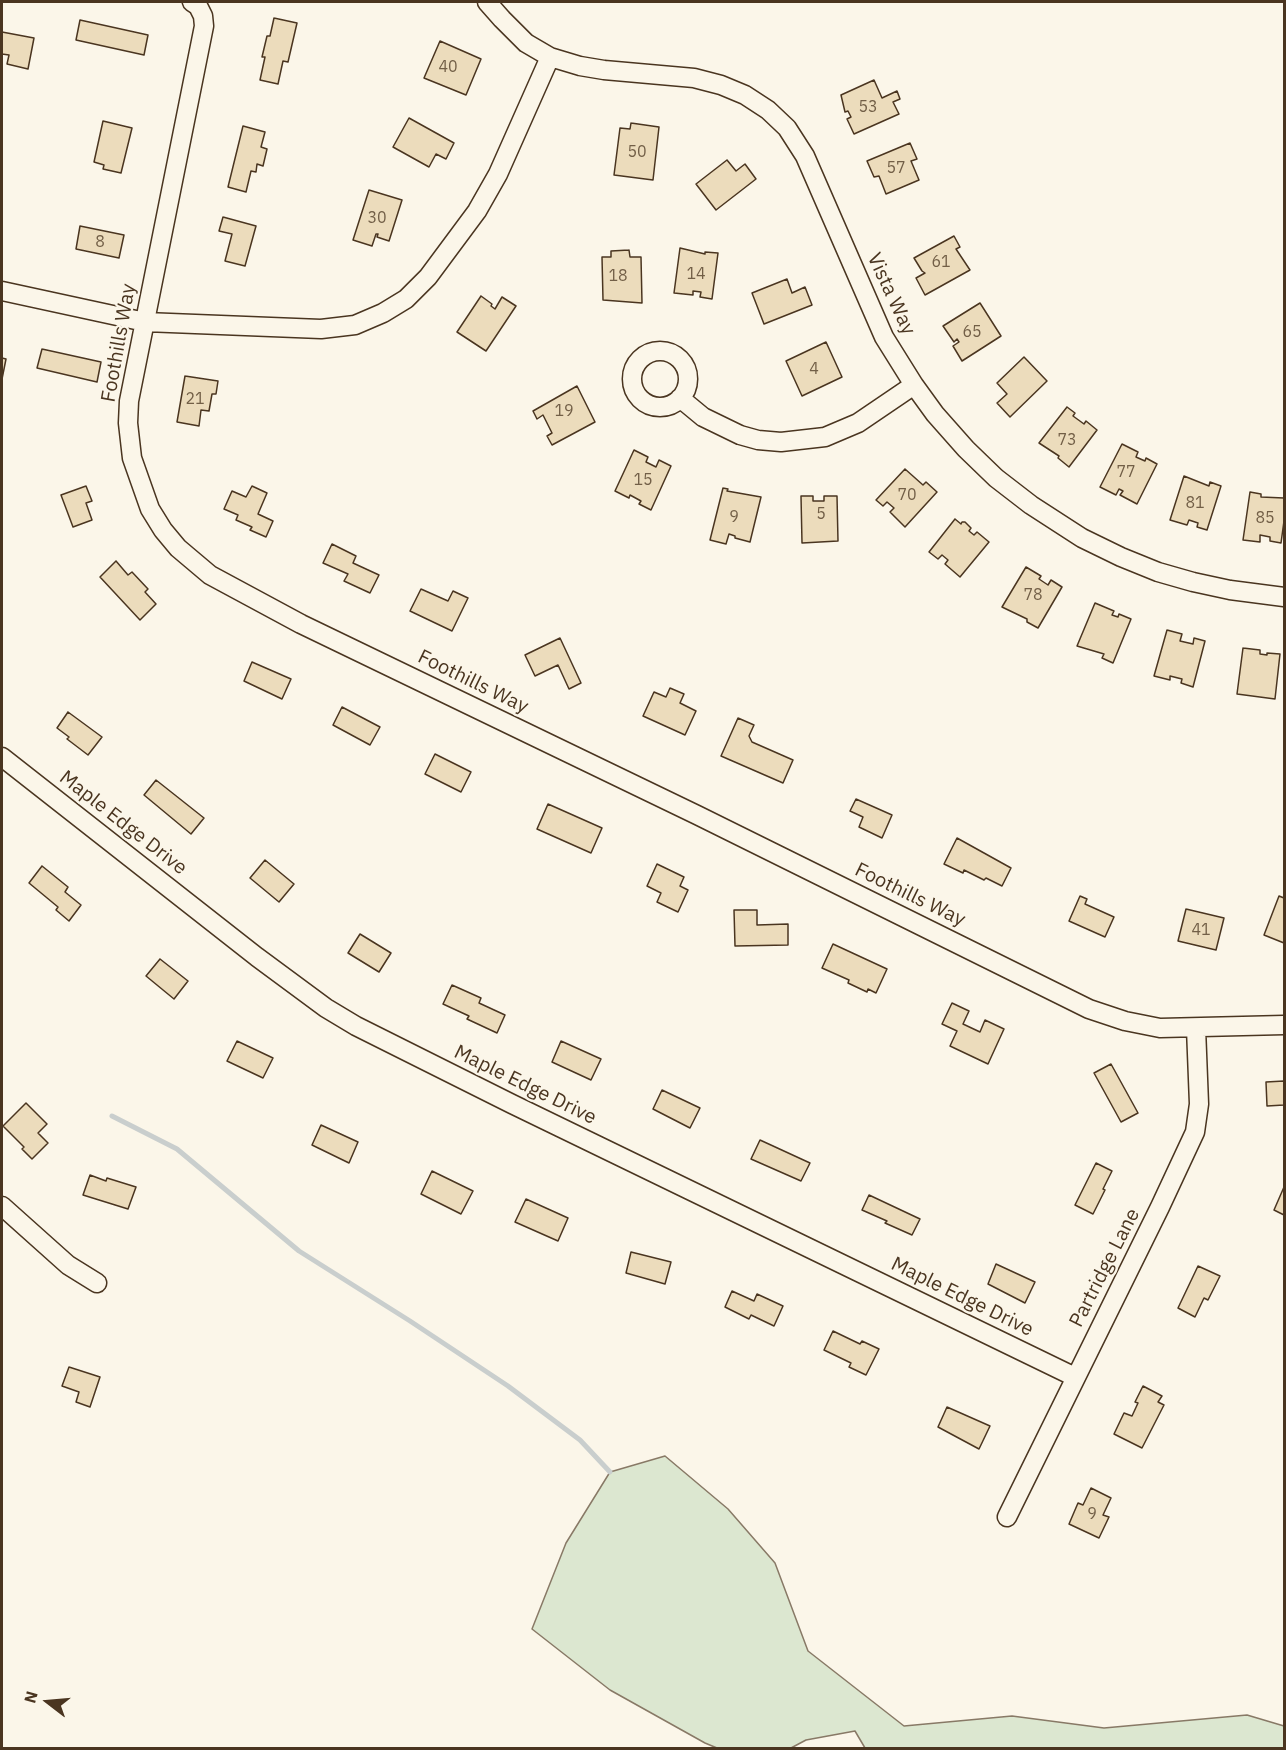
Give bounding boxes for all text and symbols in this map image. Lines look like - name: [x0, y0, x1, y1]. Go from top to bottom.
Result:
- house number: 40: [438, 57, 458, 77]
- house number: 53: [858, 97, 878, 117]
- house number: 50: [627, 142, 647, 162]
- house number: 57: [886, 158, 906, 178]
- house number: 30: [367, 208, 387, 228]
- house number: 8: [95, 232, 105, 252]
- street label: Vista Way: [862, 249, 920, 339]
- house number: 61: [931, 252, 951, 272]
- house number: 14: [686, 264, 706, 284]
- house number: 18: [608, 266, 628, 286]
- street label: Foothills Way: [97, 282, 141, 404]
- house number: 65: [962, 322, 982, 342]
- house number: 4: [809, 359, 819, 379]
- house number: 21: [185, 389, 205, 409]
- house number: 19: [554, 401, 574, 421]
- house number: 73: [1057, 430, 1077, 450]
- house number: 77: [1116, 462, 1136, 482]
- house number: 15: [633, 470, 653, 490]
- house number: 70: [897, 485, 917, 505]
- house number: 81: [1185, 493, 1205, 513]
- house number: 5: [816, 504, 826, 524]
- house number: 9: [729, 507, 739, 527]
- house number: 85: [1255, 508, 1275, 528]
- house number: 78: [1023, 585, 1043, 605]
- street label: Foothills Way: [414, 645, 532, 719]
- street label: Maple Edge Drive: [54, 766, 192, 880]
- street label: Foothills Way: [851, 858, 969, 932]
- house number: 41: [1191, 920, 1211, 940]
- street label: Maple Edge Drive: [450, 1040, 600, 1130]
- street label: Partridge Lane: [1065, 1205, 1145, 1331]
- street label: Maple Edge Drive: [887, 1252, 1037, 1342]
- house number: 9: [1087, 1504, 1097, 1524]
- north arrow: [18, 1672, 78, 1732]
- text: N: [19, 1689, 42, 1705]

